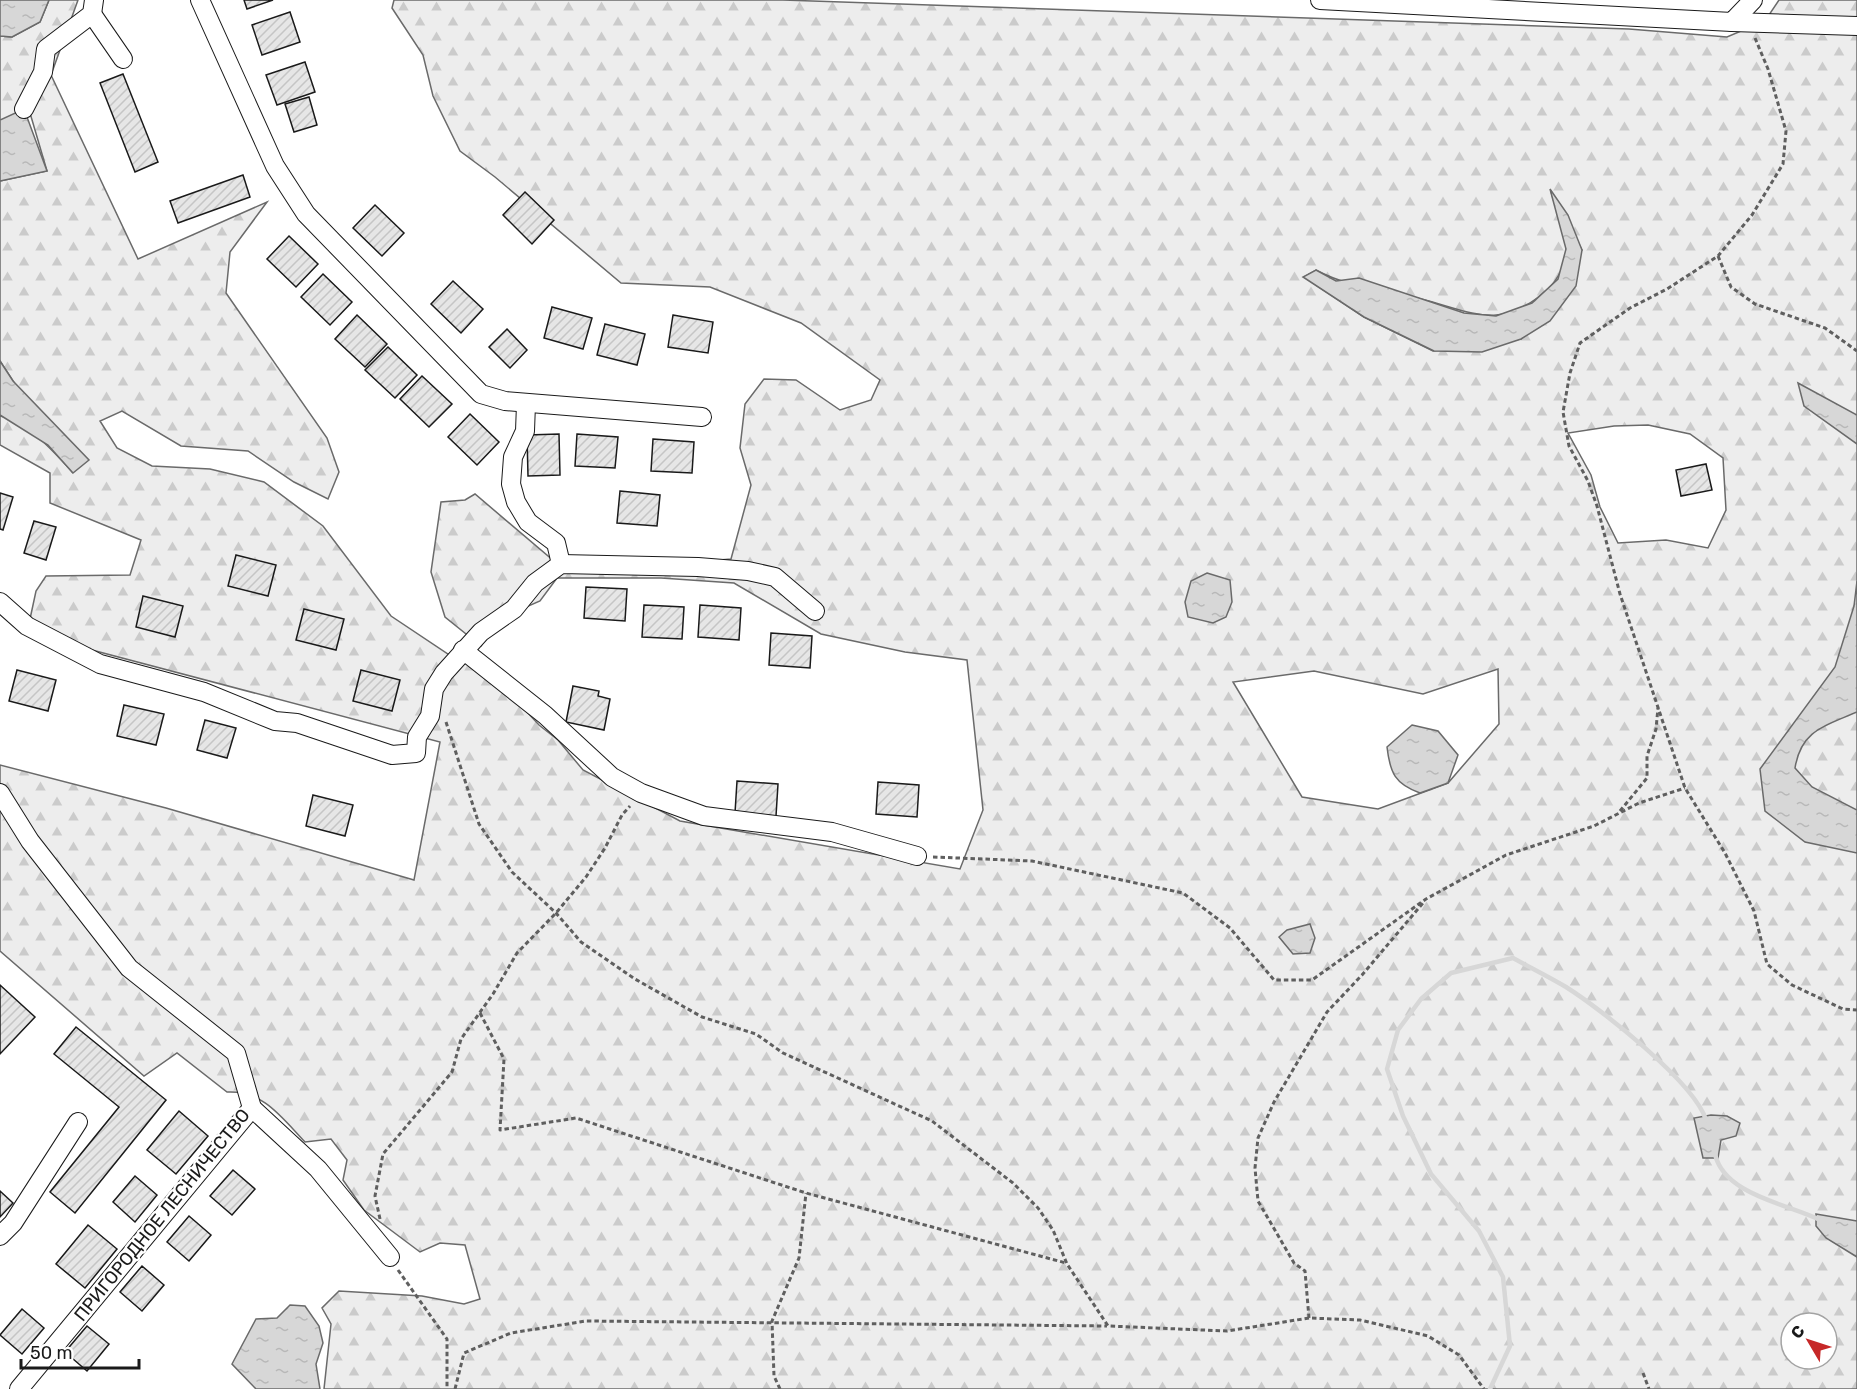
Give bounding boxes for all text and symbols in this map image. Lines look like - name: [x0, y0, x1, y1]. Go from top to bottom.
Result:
- street label: ПРИГОРОДНОЕ ЛЕСНИЧЕСТВО: [69, 1104, 255, 1326]
- north arrow: [1779, 1311, 1839, 1371]
- text: С: [1787, 1322, 1809, 1342]
- scale bar: [21, 1332, 140, 1370]
- text: 50 m: [30, 1342, 73, 1364]

